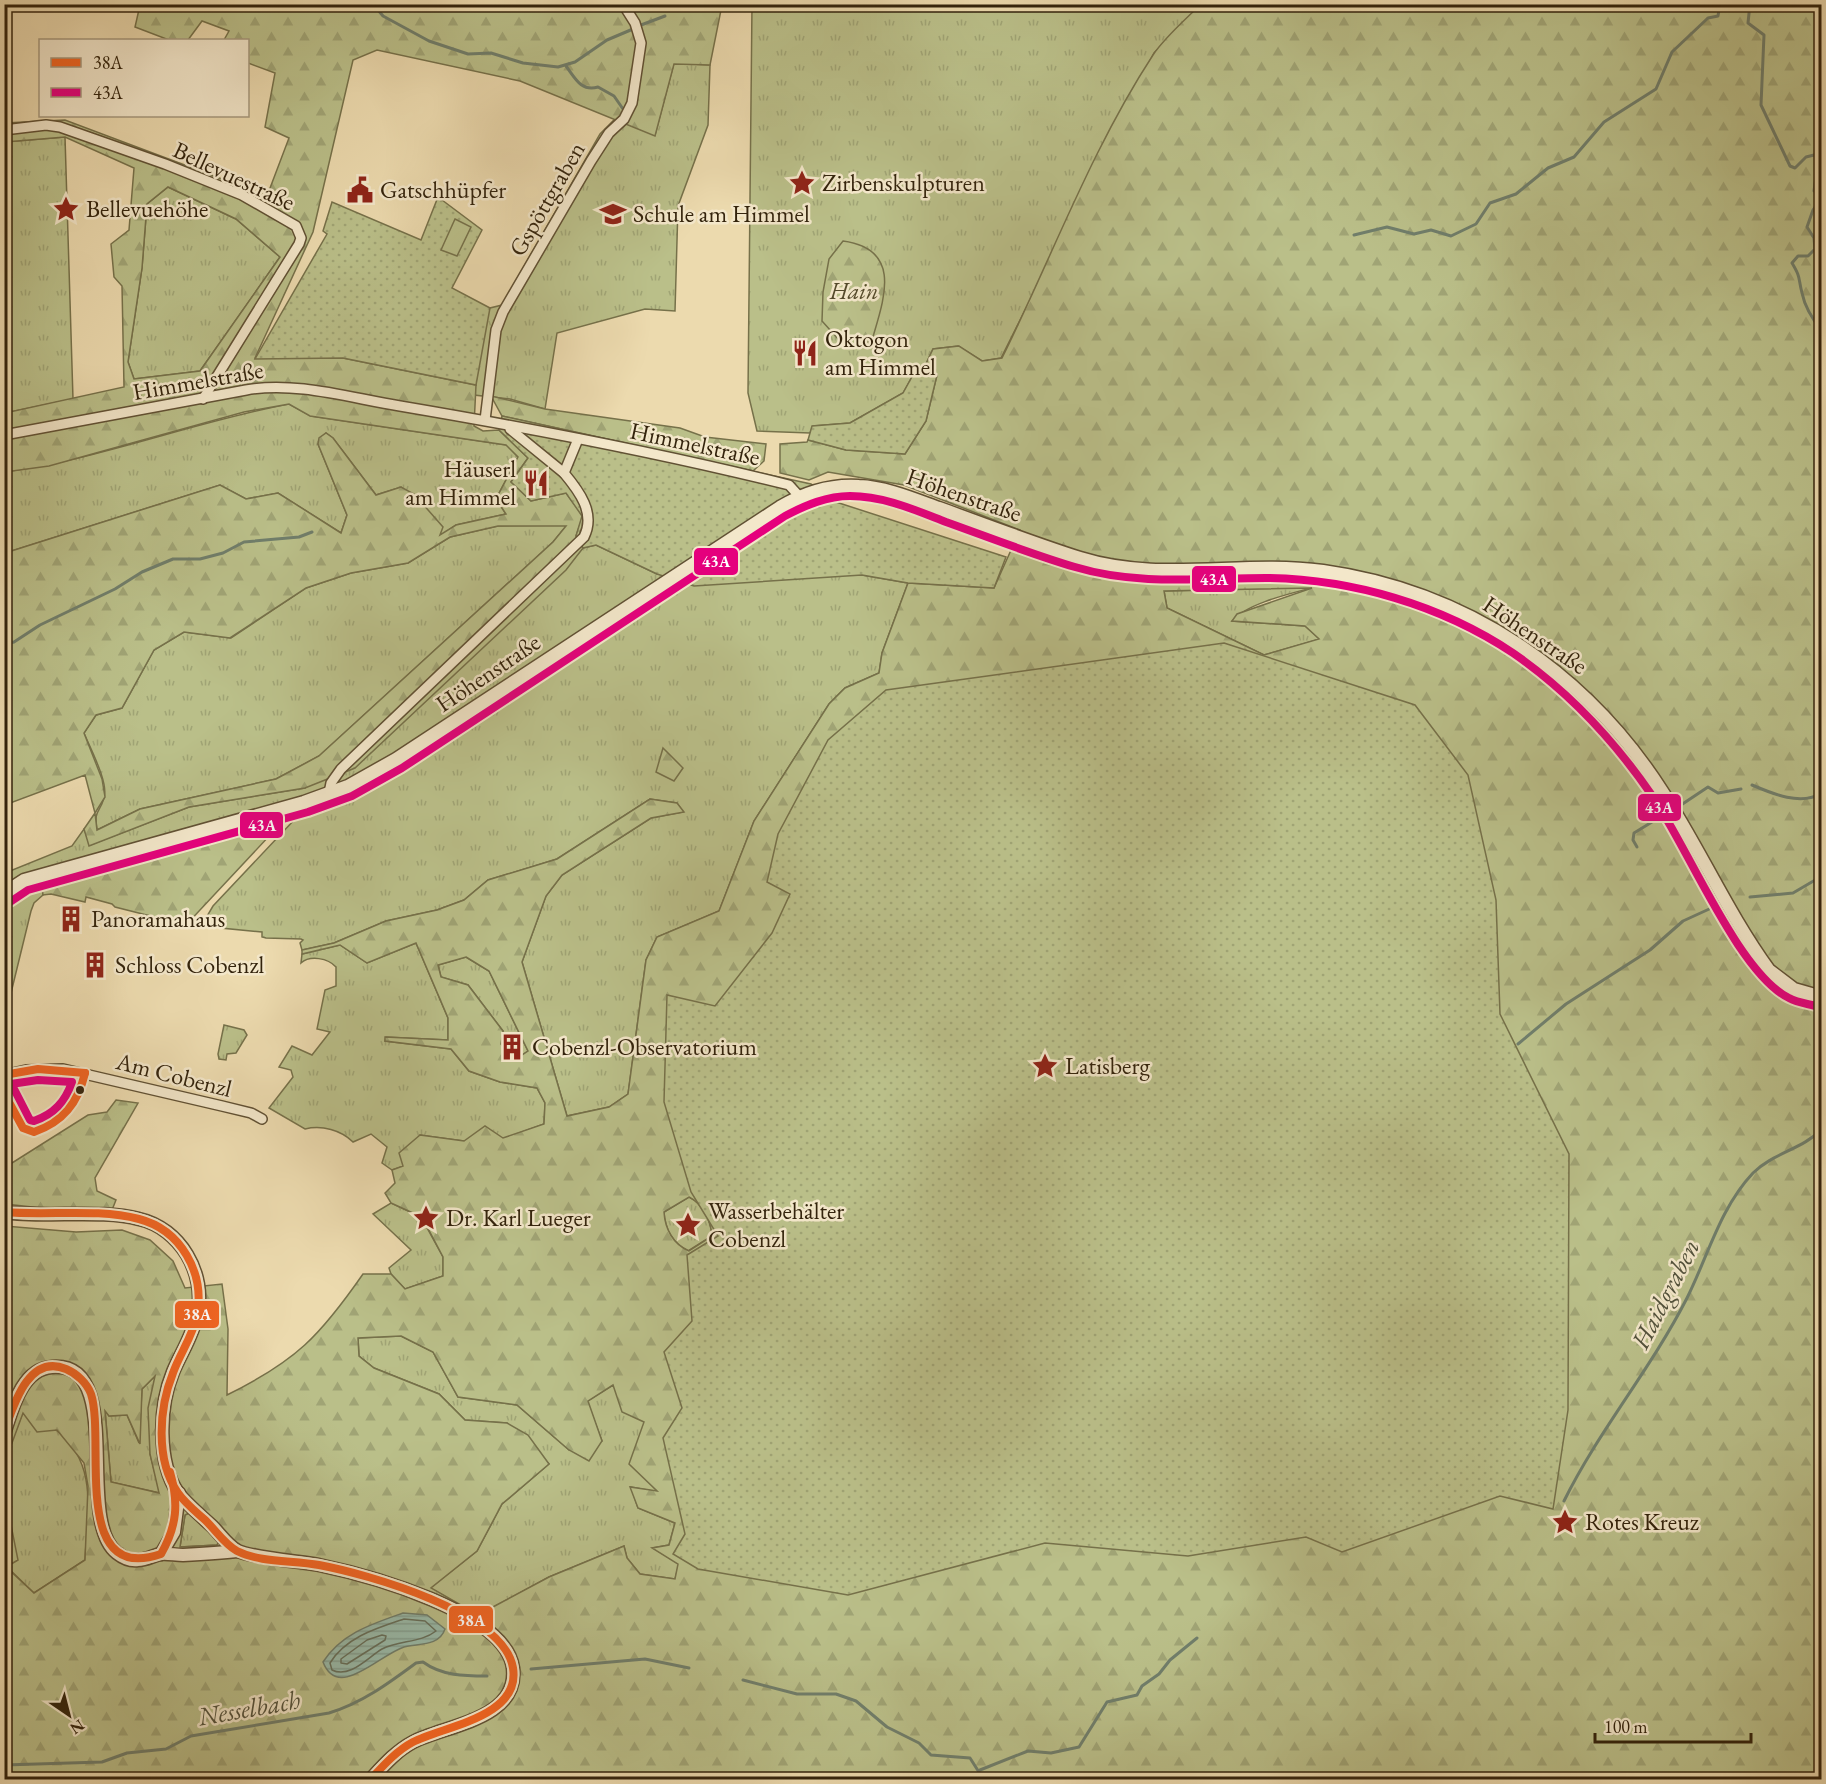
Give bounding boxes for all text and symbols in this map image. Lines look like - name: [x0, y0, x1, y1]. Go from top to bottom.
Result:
- legend: [39, 39, 249, 117]
- text: 38A: [93, 51, 123, 74]
- text: 43A: [93, 81, 123, 104]
- street label: Bellevuestraße: [168, 134, 300, 217]
- street label: Gspöttgraben: [501, 136, 592, 262]
- place label: Zirbenskulpturen: [822, 167, 985, 198]
- place icon: Zirbenskulpturen: [787, 168, 817, 198]
- place label: Gatschhüpfer: [380, 174, 506, 205]
- public building icon: Gatschhüpfer: [345, 175, 375, 205]
- place label: Bellevuehöhe: [86, 193, 208, 224]
- place icon: Bellevuehöhe: [51, 194, 81, 224]
- place label: Schule am Himmel: [633, 198, 810, 229]
- school or university icon: Schule am Himmel: [598, 199, 628, 229]
- park label: Hain: [829, 275, 878, 306]
- place label: Oktogon am Himmel: [825, 323, 936, 382]
- restaurant icon: Oktogon am Himmel: [790, 338, 820, 368]
- street label: Himmelstraße: [130, 354, 266, 407]
- street label: Himmelstraße: [627, 415, 763, 472]
- place label: Häuserl am Himmel: [405, 453, 516, 512]
- street label: Höhenstraße: [903, 460, 1026, 529]
- restaurant icon: Häuserl am Himmel: [521, 468, 551, 498]
- line badge: 43A: [693, 547, 739, 576]
- text: 43A: [702, 551, 731, 572]
- line badge: 43A: [1191, 565, 1237, 593]
- text: 43A: [1200, 569, 1229, 590]
- street label: Höhenstraße: [1477, 588, 1594, 681]
- street label: Höhenstraße: [429, 626, 546, 719]
- line badge: 43A: [1637, 793, 1682, 822]
- text: 43A: [1645, 797, 1674, 818]
- line badge: 43A: [239, 811, 284, 839]
- text: 43A: [248, 815, 277, 836]
- place label: Panoramahaus: [91, 903, 225, 934]
- building icon: Panoramahaus: [56, 904, 86, 934]
- place label: Schloss Cobenzl: [115, 949, 265, 980]
- building icon: Schloss Cobenzl: [80, 950, 110, 980]
- place label: Cobenzl-Observatorium: [532, 1031, 757, 1062]
- building icon: Cobenzl-Observatorium: [497, 1032, 527, 1062]
- street label: Am Cobenzl: [112, 1045, 235, 1104]
- place label: Latisberg: [1065, 1050, 1150, 1081]
- place icon: Latisberg: [1030, 1051, 1060, 1081]
- unlabelled marker: [74, 1084, 86, 1096]
- place label: Wasserbehälter Cobenzl: [708, 1195, 844, 1254]
- place label: Dr. Karl Lueger: [446, 1202, 591, 1233]
- place icon: Dr. Karl Lueger: [411, 1203, 441, 1233]
- place icon: Wasserbehälter Cobenzl: [673, 1210, 703, 1240]
- water label: Haidgraben: [1623, 1234, 1707, 1355]
- line badge: 38A: [174, 1300, 220, 1329]
- text: 38A: [183, 1304, 212, 1325]
- place label: Rotes Kreuz: [1585, 1506, 1699, 1537]
- place icon: Rotes Kreuz: [1550, 1507, 1580, 1537]
- line badge: 38A: [448, 1605, 494, 1634]
- text: 38A: [457, 1610, 486, 1631]
- water label: Nesselbach: [194, 1682, 303, 1734]
- north arrow: [39, 1685, 99, 1745]
- scale bar: [1595, 1706, 1751, 1744]
- text: N: [66, 1715, 89, 1739]
- text: 100 m: [1604, 1715, 1648, 1738]

